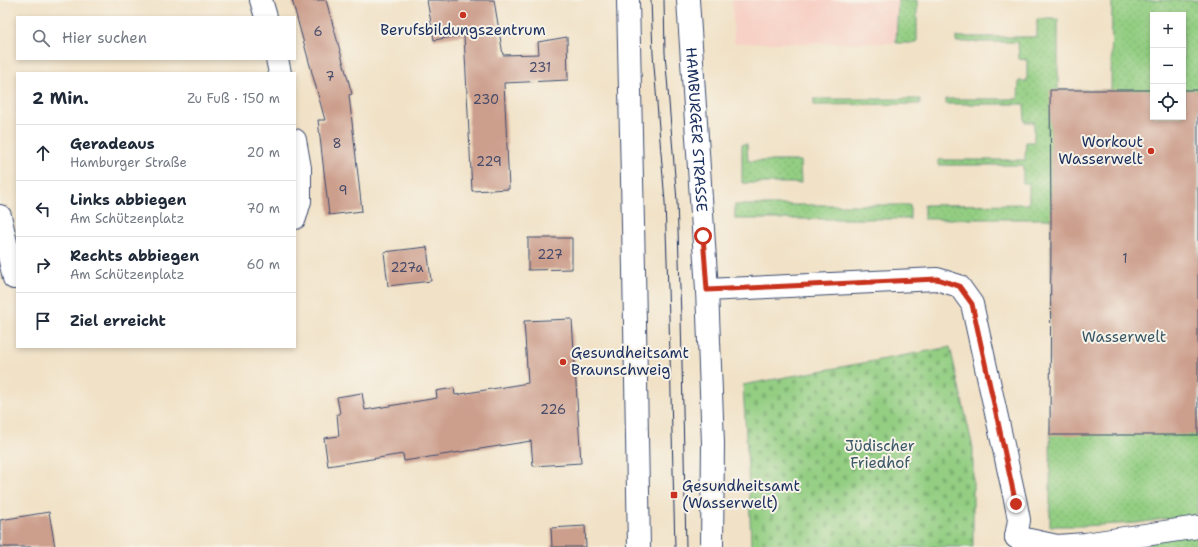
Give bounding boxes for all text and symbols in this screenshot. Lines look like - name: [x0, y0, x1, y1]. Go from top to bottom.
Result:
- marker: Berufsbildungszentrum: [458, 10, 468, 20]
- map controls: [1150, 12, 1186, 120]
- button: +: [1150, 12, 1186, 48]
- search box: [16, 16, 296, 60]
- place label: Berufsbildungszentrum: [380, 20, 546, 40]
- house number: 6: [313, 23, 323, 40]
- icon: search: [30, 27, 52, 49]
- text: Hier suchen: [62, 28, 147, 48]
- street label: HAMBURGER STRASSE: [681, 47, 712, 213]
- button: −: [1150, 48, 1186, 84]
- house number: 231: [529, 59, 551, 76]
- house number: 7: [325, 68, 335, 85]
- button: locate: [1150, 84, 1186, 120]
- text: 2 Min.: [32, 87, 89, 109]
- text: Zu Fuß · 150 m: [187, 90, 280, 107]
- house number: 230: [473, 91, 499, 108]
- place label: Workout Wasserwelt: [1058, 132, 1143, 169]
- text: Geradeaus: [70, 134, 155, 154]
- house number: 8: [332, 135, 342, 152]
- icon: ahead: [32, 142, 54, 164]
- text: 20 m: [247, 144, 280, 161]
- marker: Workout Wasserwelt: [1146, 146, 1156, 156]
- house number: 229: [476, 153, 502, 170]
- text: Hamburger Straße: [70, 154, 187, 171]
- house number: 9: [338, 182, 348, 199]
- text: Links abbiegen: [70, 190, 186, 210]
- icon: left: [32, 198, 54, 220]
- text: 70 m: [246, 200, 280, 217]
- text: Am Schützenplatz: [70, 210, 184, 227]
- route start: [694, 227, 712, 245]
- text: Rechts abbiegen: [70, 246, 199, 266]
- house number: 227: [537, 246, 563, 263]
- house number: 1: [1122, 250, 1128, 267]
- icon: right: [32, 254, 54, 276]
- text: 60 m: [247, 256, 280, 273]
- house number: 227a: [390, 259, 424, 276]
- text: Am Schützenplatz: [70, 266, 184, 283]
- icon: arrive: [32, 310, 54, 332]
- text: Ziel erreicht: [70, 311, 166, 331]
- park label: Wasserwelt: [1082, 327, 1166, 347]
- place label: Gesundheitsamt Braunschweig: [571, 343, 689, 380]
- marker: Gesundheitsamt Braunschweig: [558, 357, 568, 367]
- house number: 226: [540, 401, 566, 418]
- park label: Jüdischer Friedhof: [845, 436, 915, 473]
- place label: Gesundheitsamt (Wasserwelt): [682, 476, 800, 513]
- marker: Gesundheitsamt (Wasserwelt): [669, 490, 679, 500]
- route end: [1007, 495, 1025, 513]

